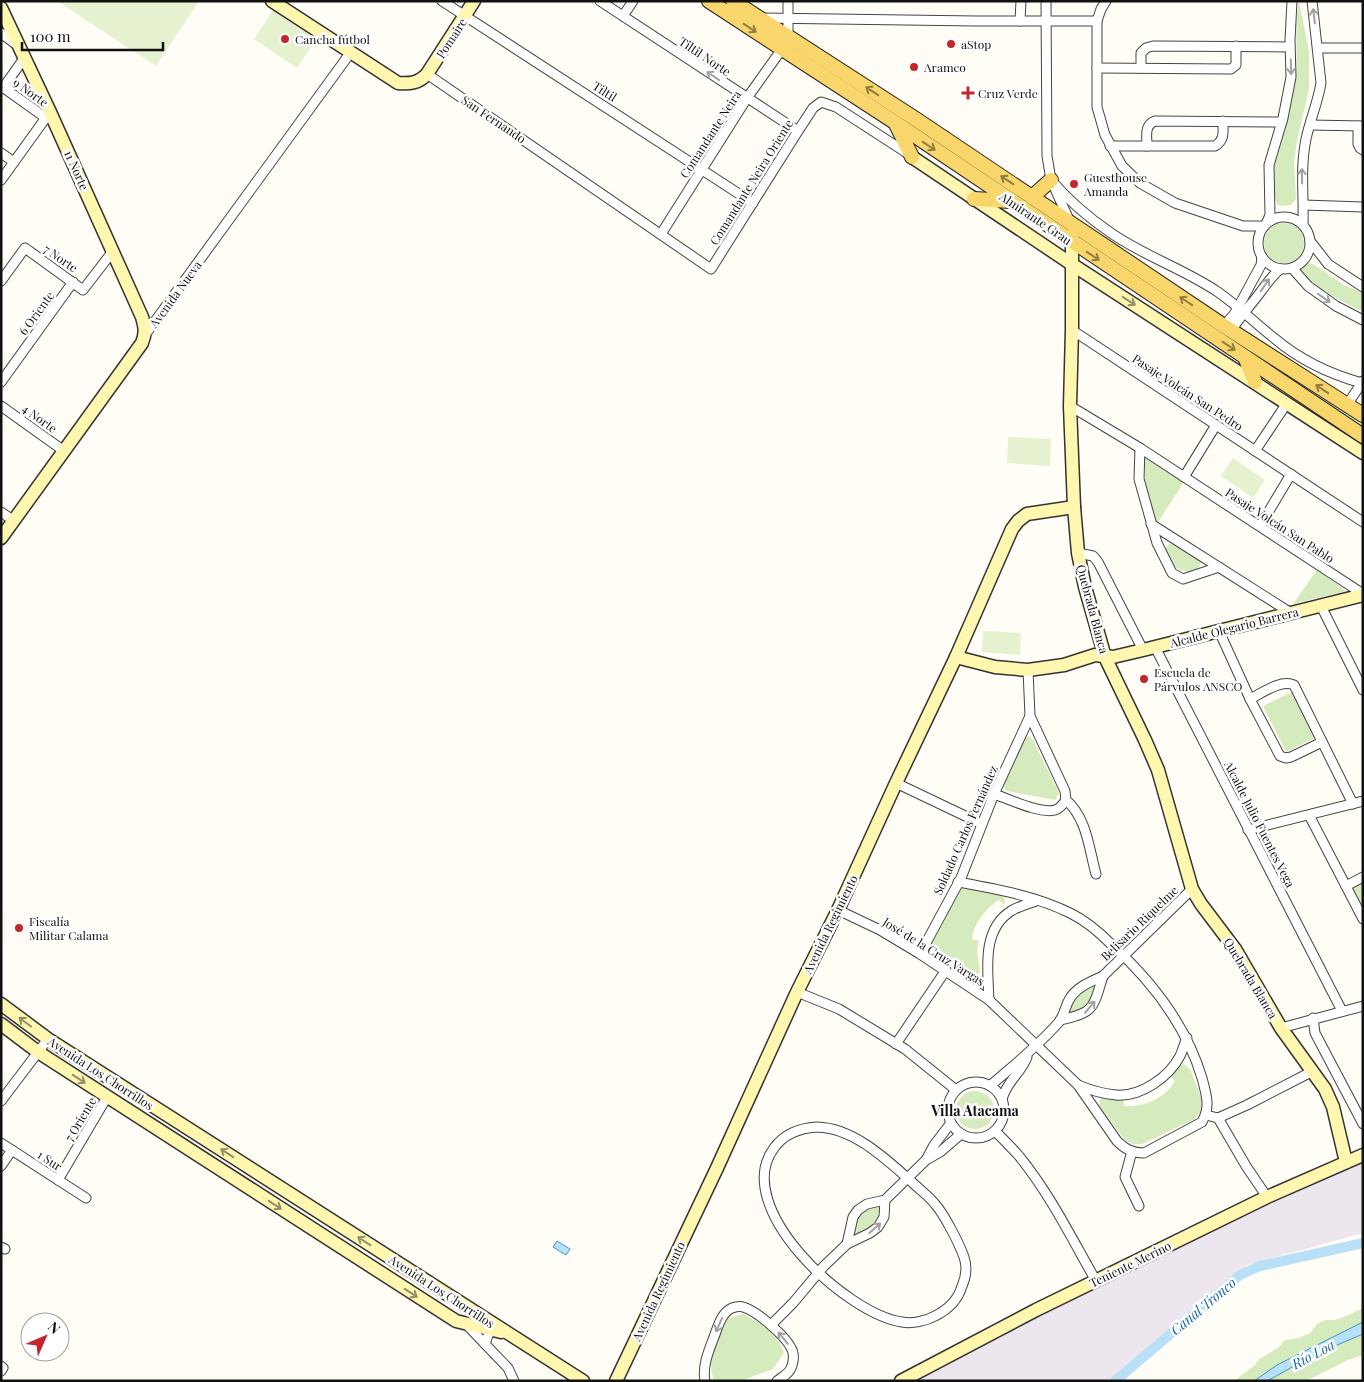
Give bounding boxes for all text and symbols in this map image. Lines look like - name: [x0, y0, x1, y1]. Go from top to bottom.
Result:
- one-way arrow: [1309, 8, 1319, 24]
- street label: Pomaire: [432, 15, 470, 61]
- scale bar: [22, 20, 164, 52]
- one-way arrow: [742, 23, 756, 33]
- text: 100 m: [30, 26, 71, 46]
- place label: Cancha fútbol: [295, 31, 371, 47]
- marker: Cancha fútbol: [279, 33, 291, 45]
- street label: Tiltil Norte: [676, 33, 734, 79]
- place label: aStop: [961, 36, 991, 52]
- marker: aStop: [945, 38, 957, 50]
- place label: Aramco: [923, 59, 966, 75]
- one-way arrow: [1286, 59, 1295, 75]
- marker: Aramco: [908, 61, 920, 73]
- one-way arrow: [706, 70, 720, 80]
- street label: 9 Norte: [10, 74, 52, 110]
- street label: Tiltil: [590, 77, 621, 105]
- place label: Cruz Verde: [978, 85, 1038, 101]
- one-way arrow: [865, 86, 879, 96]
- street label: Comandante Neira: [676, 87, 744, 181]
- marker: Cruz Verde: [962, 87, 974, 99]
- street label: San Fernando: [459, 92, 530, 147]
- street label: Comandante Neira Oriente: [706, 116, 796, 248]
- one-way arrow: [922, 141, 936, 151]
- street label: 11 Norte: [61, 147, 93, 193]
- one-way arrow: [1298, 168, 1307, 184]
- place label: Guesthouse Amanda: [1083, 169, 1147, 199]
- one-way arrow: [1001, 175, 1015, 185]
- marker: Guesthouse Amanda: [1068, 178, 1080, 190]
- street label: Almirante Grau: [996, 187, 1075, 248]
- street label: 7 Norte: [41, 240, 81, 276]
- one-way arrow: [1086, 251, 1100, 261]
- street label: Avenida Nueva: [145, 257, 205, 331]
- one-way arrow: [1260, 279, 1270, 293]
- street label: 6 Oriente: [15, 288, 57, 338]
- one-way arrow: [1317, 293, 1331, 303]
- one-way arrow: [1179, 295, 1193, 305]
- one-way arrow: [1121, 296, 1135, 306]
- one-way arrow: [1221, 341, 1235, 351]
- street label: Pasaje Volcán San Pedro: [1130, 350, 1247, 434]
- one-way arrow: [1315, 384, 1329, 394]
- street label: 4 Norte: [19, 400, 61, 436]
- street label: Pasaje Volcán San Pablo: [1222, 484, 1338, 566]
- street label: Quebrada Blanca: [1073, 563, 1113, 655]
- street label: Alcalde Olegario Barrera: [1167, 603, 1300, 651]
- place label: Escuela de Párvulos ANSCO: [1154, 664, 1242, 694]
- marker: Escuela de Párvulos ANSCO: [1138, 673, 1150, 685]
- street label: Alcalde Julio Fuentes Vega: [1221, 757, 1299, 890]
- street label: Soldado Carlos Fernández: [929, 762, 1001, 897]
- street label: Avenida Regimiento: [799, 872, 861, 977]
- street label: Belisario Riquelme: [1097, 882, 1181, 964]
- place label: Fiscalía Militar Calama: [29, 913, 109, 943]
- street label: José de la Cruz Vargas: [879, 913, 988, 989]
- marker: Fiscalía Militar Calama: [13, 922, 25, 934]
- street label: Quebrada Blanca: [1221, 935, 1281, 1021]
- one-way arrow: [1085, 1001, 1096, 1014]
- one-way arrow: [19, 1016, 32, 1027]
- street label: Avenida Los Chorrillos: [44, 1032, 157, 1113]
- one-way arrow: [72, 1074, 86, 1084]
- street label: 7 Oriente: [61, 1094, 99, 1144]
- district label: Villa Atacama: [930, 1101, 1020, 1120]
- street label: 1 Sur: [35, 1146, 66, 1174]
- one-way arrow: [220, 1148, 234, 1159]
- one-way arrow: [267, 1200, 281, 1210]
- one-way arrow: [868, 1223, 881, 1234]
- one-way arrow: [357, 1236, 371, 1246]
- street label: Teniente Merino: [1086, 1237, 1174, 1291]
- street label: Avenida Regimiento: [628, 1238, 688, 1344]
- street label: Avenida Los Chorrillos: [385, 1250, 498, 1331]
- water label: Canal Tronco: [1166, 1273, 1240, 1339]
- one-way arrow: [404, 1288, 418, 1298]
- north arrow: [20, 1312, 70, 1362]
- text: N: [44, 1317, 65, 1338]
- one-way arrow: [714, 1317, 724, 1332]
- one-way arrow: [777, 1332, 788, 1345]
- water label: Río Loa: [1287, 1335, 1338, 1374]

